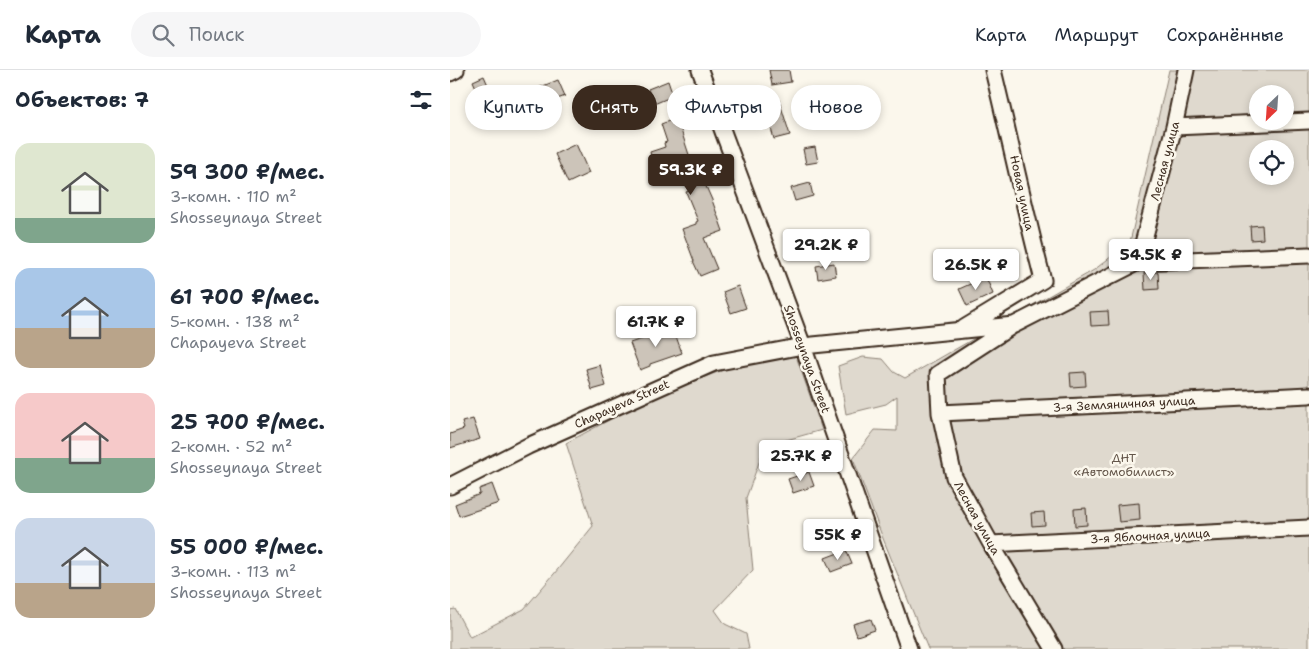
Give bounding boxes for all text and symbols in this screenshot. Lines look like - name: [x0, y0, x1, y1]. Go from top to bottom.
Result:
- search box: [131, 12, 481, 57]
- text: Карта: [25, 19, 101, 51]
- icon: search: [149, 21, 177, 49]
- text: Поиск: [189, 22, 244, 47]
- text: Карта: [975, 23, 1026, 47]
- text: Маршрут: [1054, 23, 1138, 47]
- text: Сохранённые: [1166, 23, 1284, 47]
- chip: Купить: [465, 85, 562, 130]
- chip: Снять: [572, 85, 657, 130]
- chip: Фильтры: [667, 85, 781, 130]
- chip: Новое: [791, 85, 881, 130]
- north arrow: [1249, 85, 1294, 130]
- map controls: [1249, 85, 1294, 185]
- text: Объектов: 7: [15, 86, 149, 114]
- icon: filters: [407, 86, 435, 114]
- street label: Лесная улица: [1147, 119, 1183, 203]
- button: locate: [1249, 140, 1294, 185]
- pin: 59.3K ₽: [645, 154, 737, 196]
- street label: Новая улица: [1006, 154, 1038, 233]
- text: 59 300 ₽/мес.: [170, 158, 325, 186]
- text: 59.3K ₽: [659, 159, 723, 180]
- icon: home: [55, 163, 115, 223]
- text: 3-комн. · 110 m²: [170, 186, 297, 207]
- text: Shosseynaya Street: [170, 207, 322, 228]
- pin: 29.2K ₽: [780, 228, 872, 271]
- text: 29.2K ₽: [794, 234, 858, 255]
- pin: 54.5K ₽: [1105, 238, 1197, 281]
- text: 54.5K ₽: [1120, 244, 1182, 265]
- pin: 26.5K ₽: [930, 248, 1022, 291]
- text: 26.5K ₽: [944, 254, 1008, 275]
- text: 61 700 ₽/мес.: [170, 283, 320, 311]
- icon: home: [55, 288, 115, 348]
- street label: Shosseynaya Street: [780, 303, 834, 415]
- pin: 61.7K ₽: [610, 306, 702, 348]
- text: 5-комн. · 138 m²: [170, 311, 300, 332]
- text: 61.7K ₽: [627, 311, 685, 332]
- text: Chapayeva Street: [170, 332, 307, 353]
- street label: Chapayeva Street: [572, 376, 672, 432]
- street label: 3-я Земляничная улица: [1052, 392, 1196, 416]
- text: 25 700 ₽/мес.: [170, 408, 325, 436]
- icon: home: [55, 413, 115, 473]
- text: 2-комн. · 52 m²: [170, 436, 292, 457]
- pin: 25.7K ₽: [755, 440, 847, 482]
- text: 25.7K ₽: [770, 445, 832, 466]
- park label: ДНТ «Автомобилист»: [1074, 450, 1175, 480]
- text: Shosseynaya Street: [170, 457, 322, 478]
- street label: Лесная улица: [950, 478, 1004, 558]
- pin: 55K ₽: [803, 518, 873, 561]
- text: 55K ₽: [814, 524, 862, 545]
- street label: 3-я Яблочная улица: [1090, 525, 1211, 547]
- text: 55 000 ₽/мес.: [170, 533, 323, 561]
- icon: home: [55, 538, 115, 598]
- text: 3-комн. · 113 m²: [170, 561, 296, 582]
- text: Shosseynaya Street: [170, 582, 322, 603]

